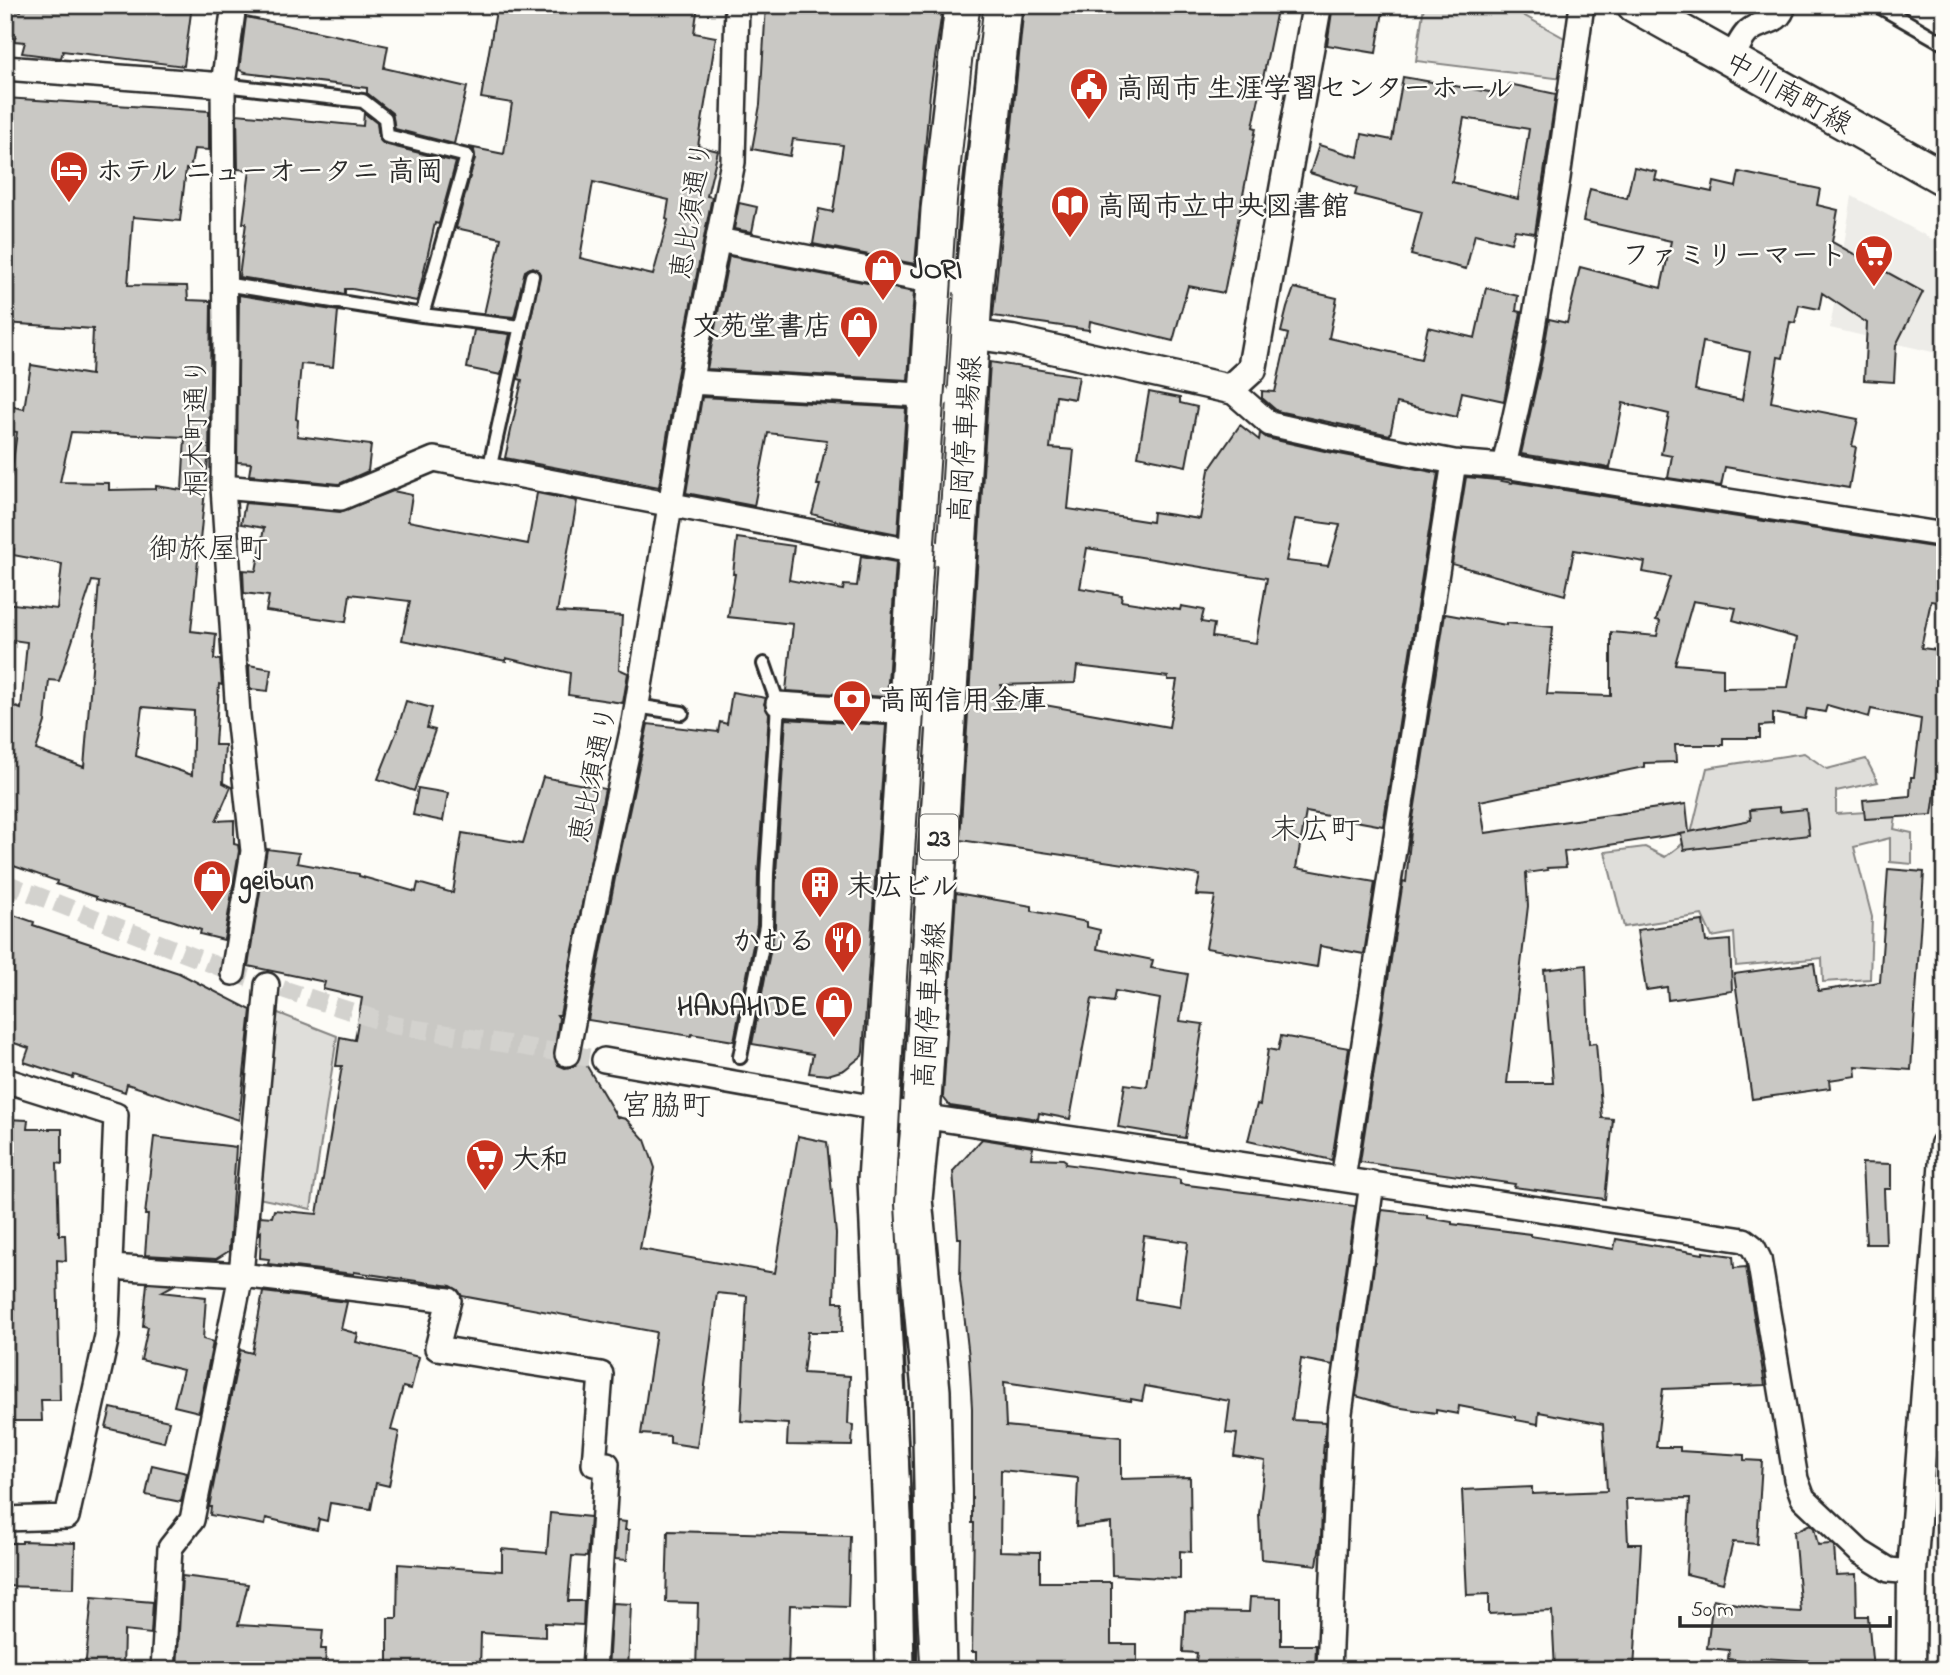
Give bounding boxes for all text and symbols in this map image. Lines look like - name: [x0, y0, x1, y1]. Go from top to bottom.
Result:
- street label: 中川南町線: [1716, 43, 1858, 147]
- public building icon: 高岡市 生涯学習センターホール: [1068, 66, 1110, 121]
- place label: 高岡市 生涯学習センターホール: [1116, 70, 1514, 111]
- street label: 恵比須通り: [662, 138, 725, 283]
- hotel icon: ホテル ニューオータニ 高岡: [48, 149, 90, 204]
- place label: ホテル ニューオータニ 高岡: [96, 153, 443, 194]
- library icon: 高岡市立中央図書館: [1049, 184, 1091, 239]
- place label: 高岡市立中央図書館: [1097, 188, 1349, 229]
- supermarket icon: ファミリーマート: [1853, 233, 1895, 288]
- place label: ファミリーマート: [1622, 237, 1847, 278]
- shop icon: JORI: [862, 247, 904, 302]
- place label: JORI: [910, 251, 962, 292]
- shop icon: 文苑堂書店: [838, 304, 880, 359]
- place label: 文苑堂書店: [692, 308, 832, 349]
- street label: 高岡停車場線: [941, 354, 994, 524]
- street label: 桐木町通り: [178, 357, 219, 497]
- district label: 御旅屋町: [148, 529, 268, 573]
- bank icon: 高岡信用金庫: [831, 678, 873, 733]
- place label: 高岡信用金庫: [879, 682, 1047, 723]
- street label: 恵比須通り: [561, 702, 630, 847]
- district label: 末広町: [1270, 810, 1360, 854]
- road number: 23: [920, 814, 958, 860]
- shop icon: geibun: [191, 858, 233, 913]
- place label: geibun: [238, 862, 314, 904]
- building icon: 末広ビル: [799, 864, 841, 919]
- place label: 末広ビル: [847, 868, 958, 909]
- restaurant icon: かむる: [822, 919, 864, 974]
- street label: 高岡停車場線: [905, 920, 958, 1090]
- place label: かむる: [732, 923, 816, 964]
- shop icon: HANAHIDE: [813, 984, 855, 1039]
- place label: HANAHIDE: [677, 988, 807, 1029]
- district label: 宮脇町: [621, 1086, 711, 1130]
- supermarket icon: 大和: [464, 1137, 506, 1192]
- place label: 大和: [512, 1141, 568, 1182]
- scale bar: [1680, 1584, 1890, 1628]
- text: 50 m: [1691, 1596, 1734, 1626]

